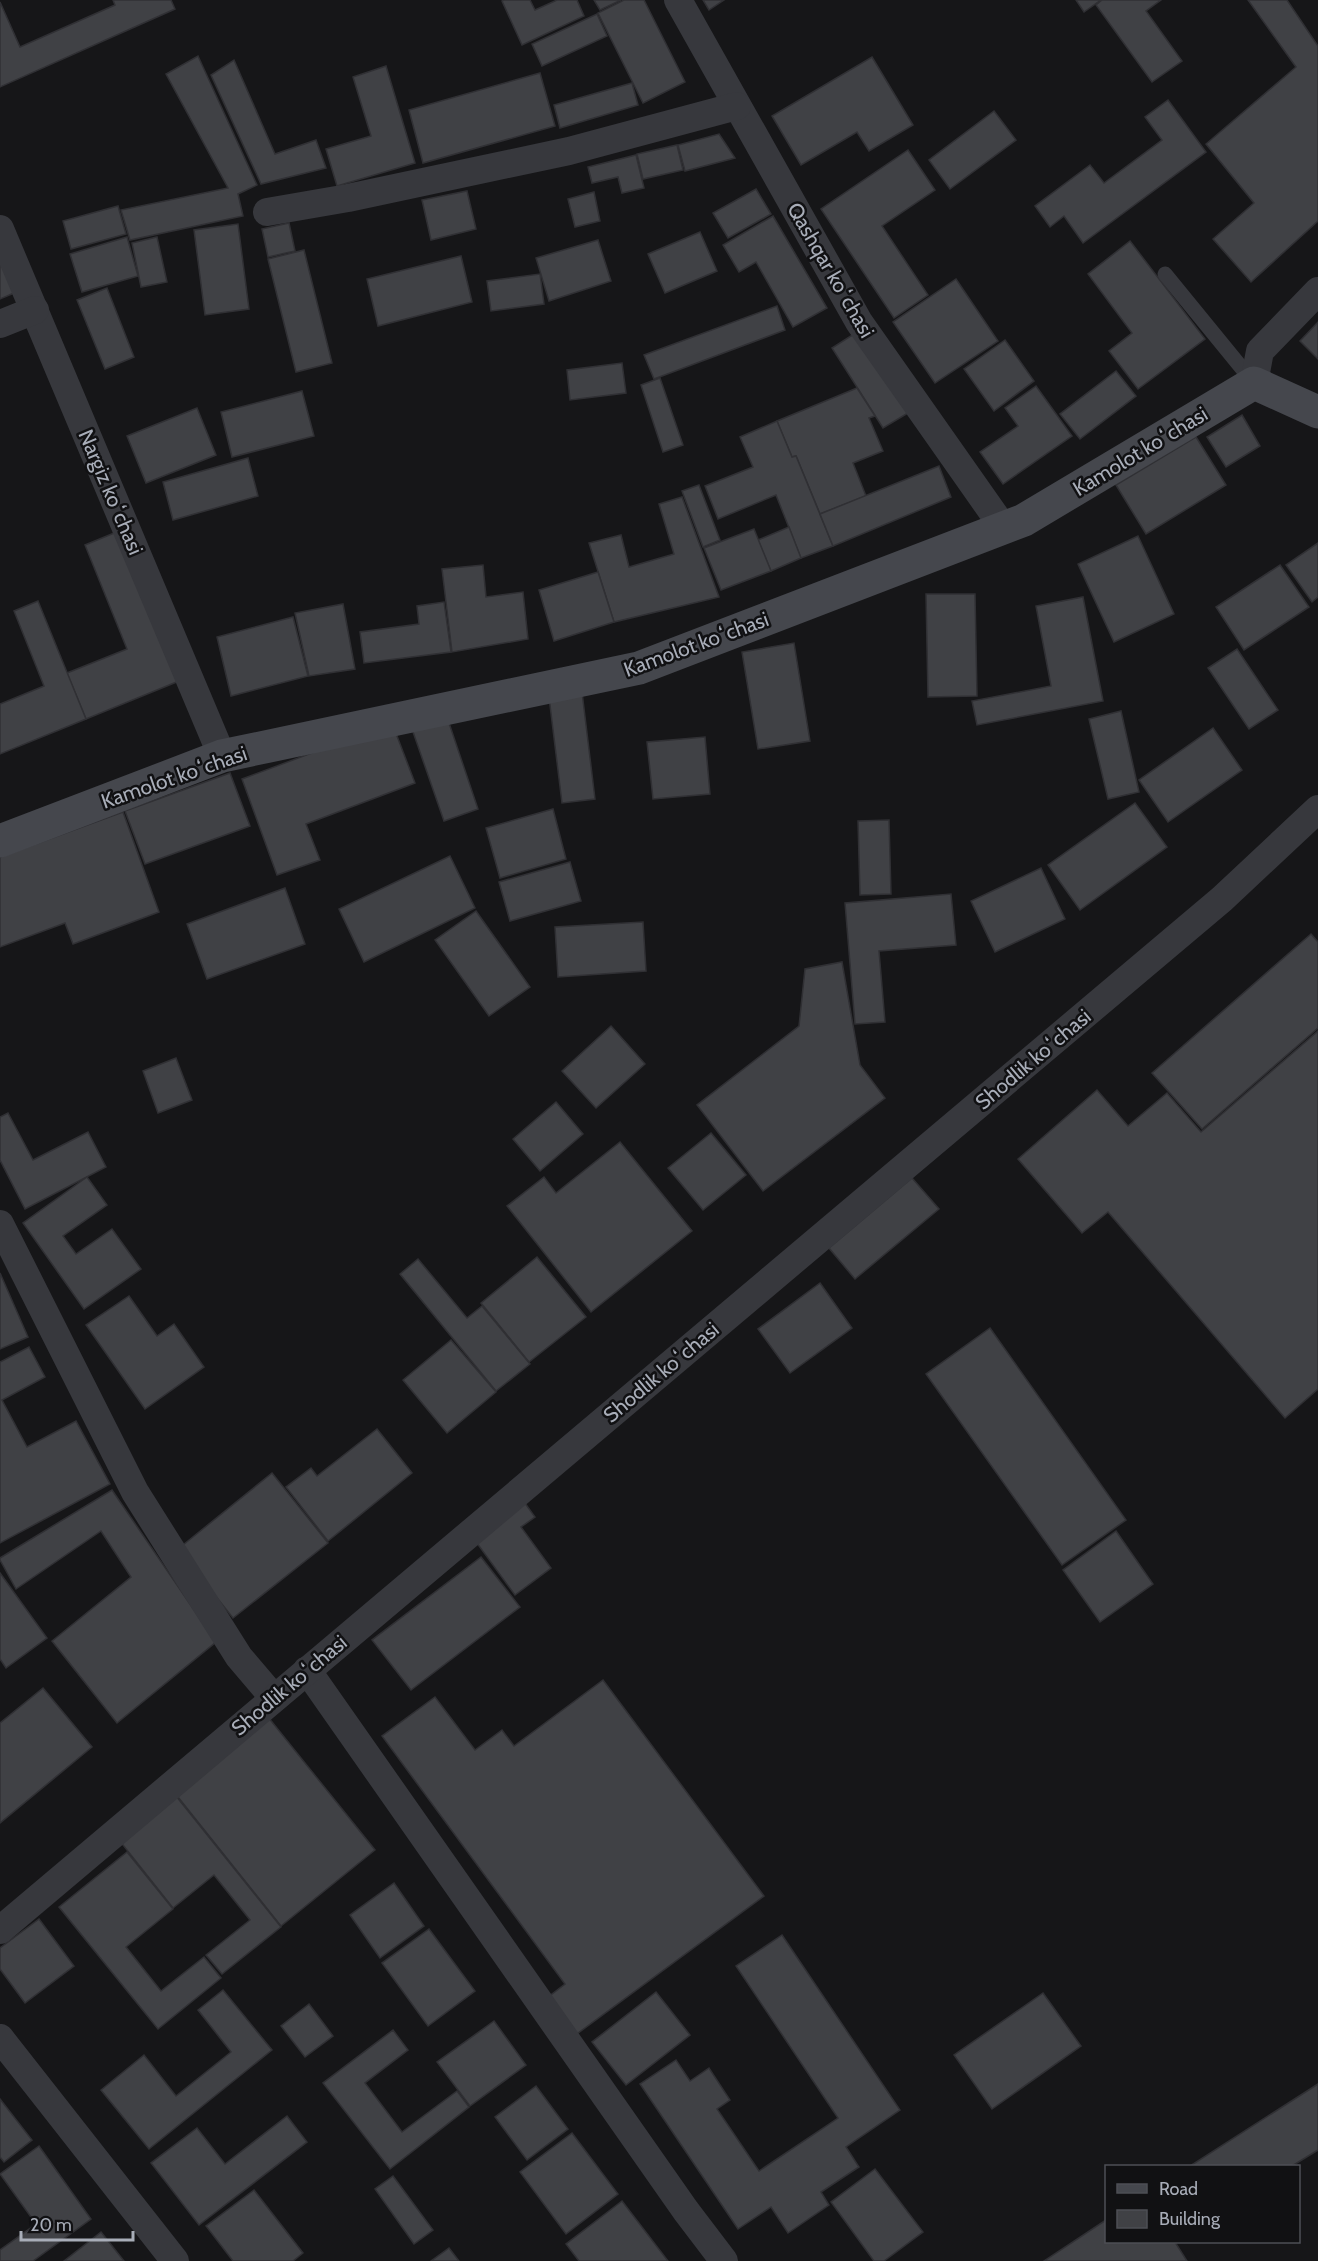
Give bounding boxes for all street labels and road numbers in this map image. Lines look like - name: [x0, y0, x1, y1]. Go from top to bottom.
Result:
- street label: Qashqar koʻchasi: [782, 198, 880, 342]
- street label: Kamolot koʻchasi: [1068, 401, 1212, 501]
- street label: Nargiz koʻchasi: [73, 426, 149, 558]
- street label: Kamolot koʻchasi: [620, 606, 772, 682]
- street label: Kamolot koʻchasi: [98, 740, 250, 814]
- street label: Shodlik koʻchasi: [970, 1004, 1096, 1114]
- street label: Shodlik koʻchasi: [598, 1317, 724, 1427]
- street label: Shodlik koʻchasi: [226, 1630, 352, 1740]

